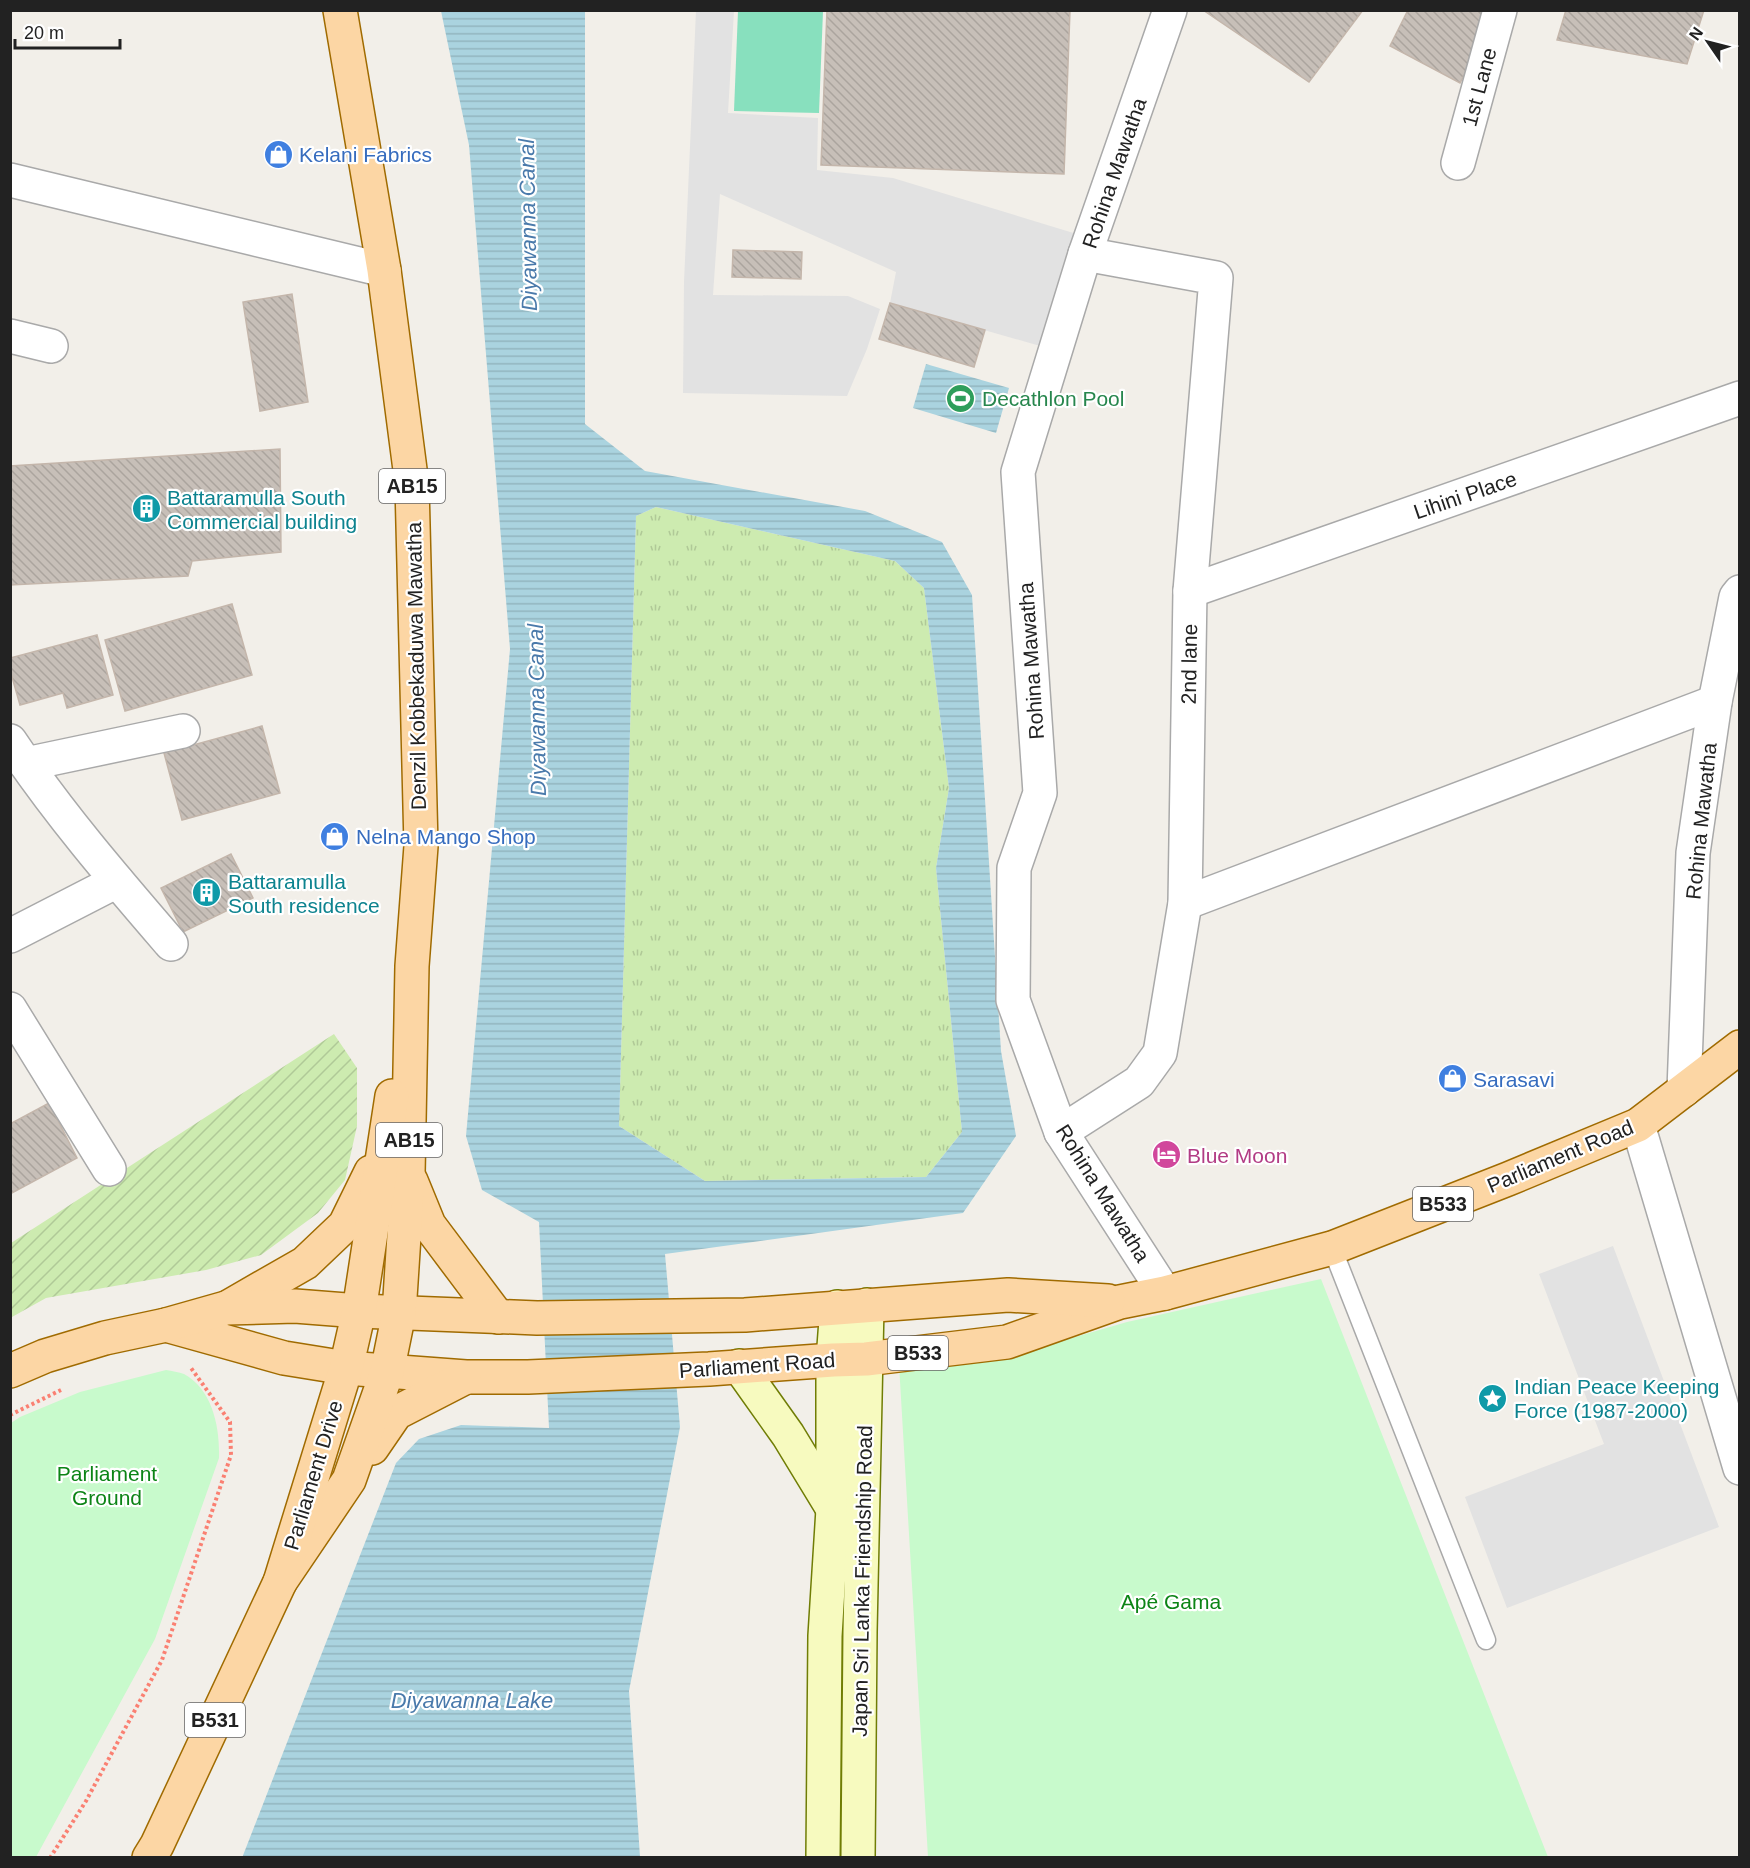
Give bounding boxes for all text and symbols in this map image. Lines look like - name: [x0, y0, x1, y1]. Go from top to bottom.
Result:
- scale bar: [15, 12, 120, 50]
- north arrow: [1678, 12, 1738, 72]
- text: 20 m: [24, 23, 64, 43]
- text: N: [1686, 24, 1706, 43]
- street label: 1st Lane: [1457, 45, 1501, 129]
- street label: Rohina Mawatha: [1077, 94, 1151, 251]
- water label: Diyawanna Canal: [514, 137, 542, 311]
- shop icon: Kelani Fabrics: [262, 138, 294, 170]
- place label: Kelani Fabrics: [299, 143, 432, 166]
- sports icon: Decathlon Pool: [945, 382, 977, 414]
- place label: Decathlon Pool: [982, 387, 1124, 410]
- street label: Lihini Place: [1410, 467, 1520, 523]
- road number: AB15: [379, 469, 445, 503]
- place label: Battaramulla South Commercial building: [167, 486, 357, 533]
- building icon: Battaramulla South Commercial building: [130, 493, 162, 525]
- street label: Denzil Kobbekaduwa Mawatha: [402, 521, 430, 810]
- street label: Rohina Mawatha: [1014, 581, 1048, 740]
- water label: Diyawanna Canal: [523, 622, 551, 796]
- street label: 2nd lane: [1177, 624, 1201, 704]
- street label: Rohina Mawatha: [1681, 741, 1721, 901]
- shop icon: Nelna Mango Shop: [319, 820, 351, 852]
- place label: Nelna Mango Shop: [356, 825, 536, 848]
- place label: Battaramulla South residence: [228, 870, 380, 917]
- building icon: Battaramulla South residence: [191, 877, 223, 909]
- shop icon: Sarasavi: [1436, 1063, 1468, 1095]
- place label: Sarasavi: [1473, 1068, 1555, 1091]
- street label: Parliament Road: [1484, 1115, 1636, 1197]
- street label: Rohina Mawatha: [1051, 1120, 1155, 1266]
- road number: AB15: [376, 1123, 442, 1157]
- hotel icon: Blue Moon: [1150, 1139, 1182, 1171]
- place label: Blue Moon: [1187, 1144, 1287, 1167]
- road number: B533: [1413, 1187, 1473, 1221]
- road number: B533: [888, 1336, 948, 1370]
- street label: Parliament Road: [678, 1348, 836, 1382]
- place label: Indian Peace Keeping Force (1987-2000): [1514, 1375, 1720, 1422]
- place icon: Indian Peace Keeping Force (1987-2000): [1477, 1382, 1509, 1414]
- street label: Parliament Drive: [279, 1397, 347, 1553]
- street label: Japan Sri Lanka Friendship Road: [848, 1425, 876, 1737]
- park label: Parliament Ground: [57, 1462, 157, 1509]
- park label: Apé Gama: [1121, 1590, 1222, 1613]
- water label: Diyawanna Lake: [391, 1688, 553, 1713]
- road number: B531: [185, 1703, 245, 1737]

